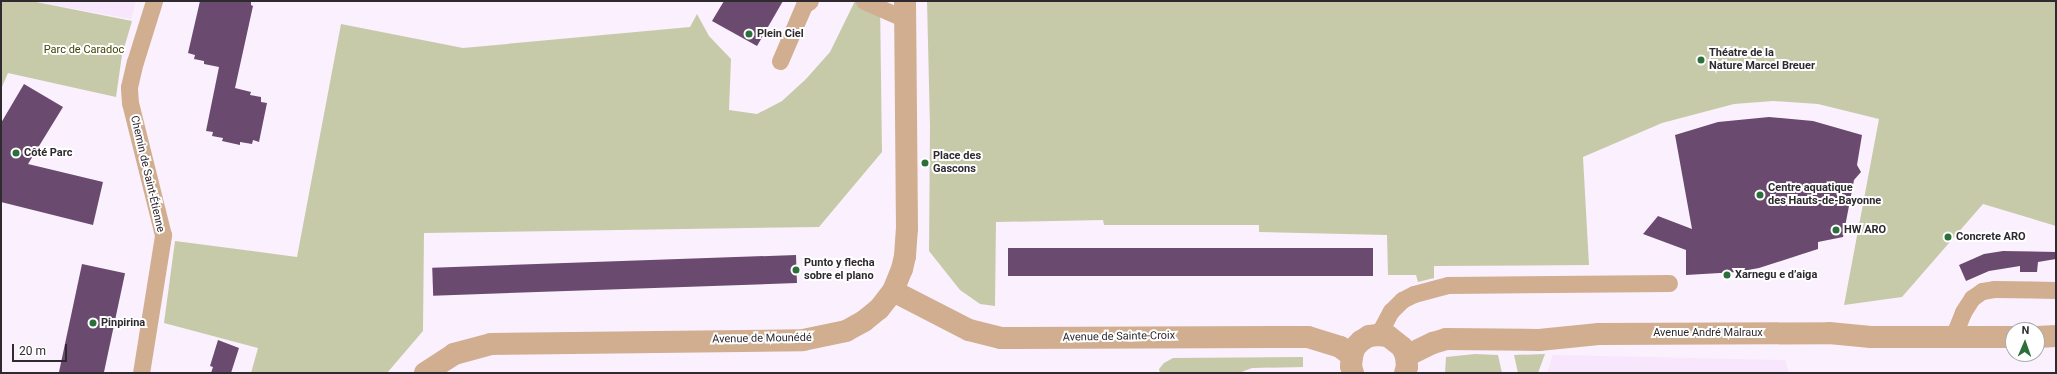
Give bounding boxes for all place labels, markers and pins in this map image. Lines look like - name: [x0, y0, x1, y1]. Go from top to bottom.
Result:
- place label: Plein Ciel: [757, 27, 804, 41]
- marker: Plein Ciel: [744, 29, 754, 39]
- place label: Théatre de la Nature Marcel Breuer: [1709, 47, 1815, 73]
- marker: Théatre de la Nature Marcel Breuer: [1696, 55, 1706, 65]
- place label: Côté Parc: [24, 146, 72, 160]
- marker: Côté Parc: [11, 148, 21, 158]
- place label: Place des Gascons: [933, 150, 981, 176]
- marker: Place des Gascons: [920, 158, 930, 168]
- place label: Centre aquatique des Hauts-de-Bayonne: [1768, 182, 1881, 208]
- marker: Centre aquatique des Hauts-de-Bayonne: [1755, 190, 1765, 200]
- place label: HW ARO: [1844, 223, 1886, 237]
- marker: HW ARO: [1831, 225, 1841, 235]
- place label: Concrete ARO: [1956, 230, 2026, 244]
- marker: Concrete ARO: [1943, 232, 1953, 242]
- place label: Punto y flecha sobre el plano: [804, 257, 875, 283]
- marker: Punto y flecha sobre el plano: [791, 265, 801, 275]
- place label: Xarnegu e d’aiga: [1735, 268, 1817, 282]
- marker: Xarnegu e d’aiga: [1722, 270, 1732, 280]
- place label: Pinpirina: [101, 316, 145, 330]
- marker: Pinpirina: [88, 318, 98, 328]

